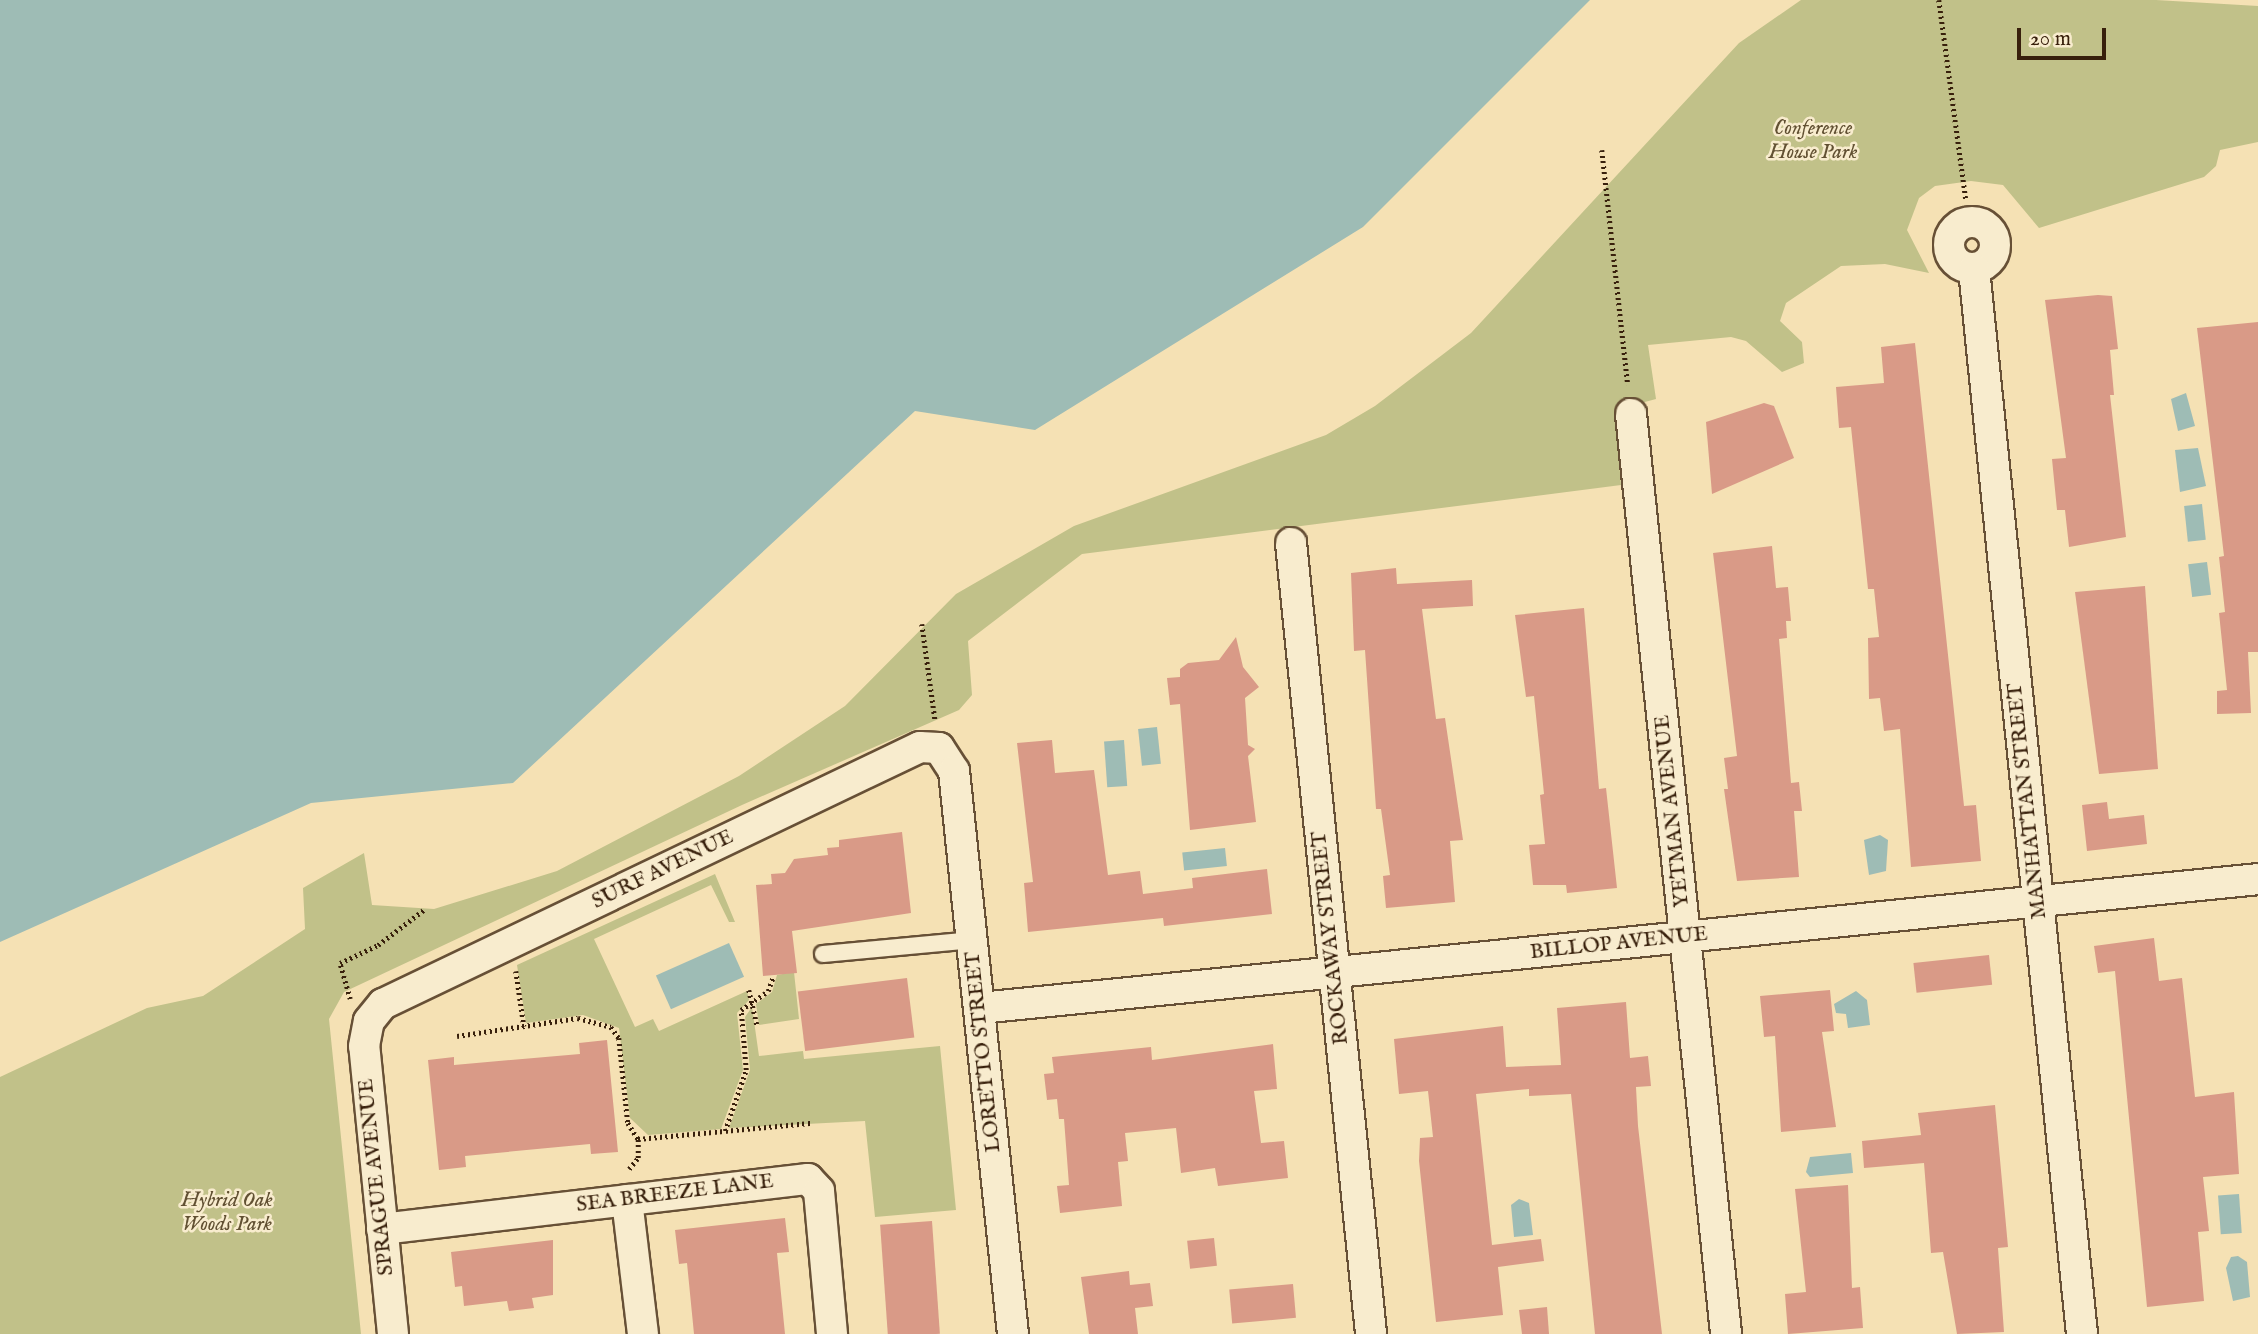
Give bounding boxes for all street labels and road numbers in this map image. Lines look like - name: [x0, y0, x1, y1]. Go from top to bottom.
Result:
- street label: MANHATTAN STREET: [2003, 682, 2053, 920]
- street label: YETMAN AVENUE: [1650, 714, 1696, 908]
- street label: SURF AVENUE: [588, 825, 738, 915]
- street label: ROCKAWAY STREET: [1307, 830, 1355, 1046]
- street label: BILLOP AVENUE: [1529, 922, 1709, 966]
- street label: LORETTO STREET: [961, 950, 1007, 1154]
- street label: SPRAGUE AVENUE: [354, 1077, 400, 1277]
- street label: SEA BREEZE LANE: [575, 1169, 775, 1219]

